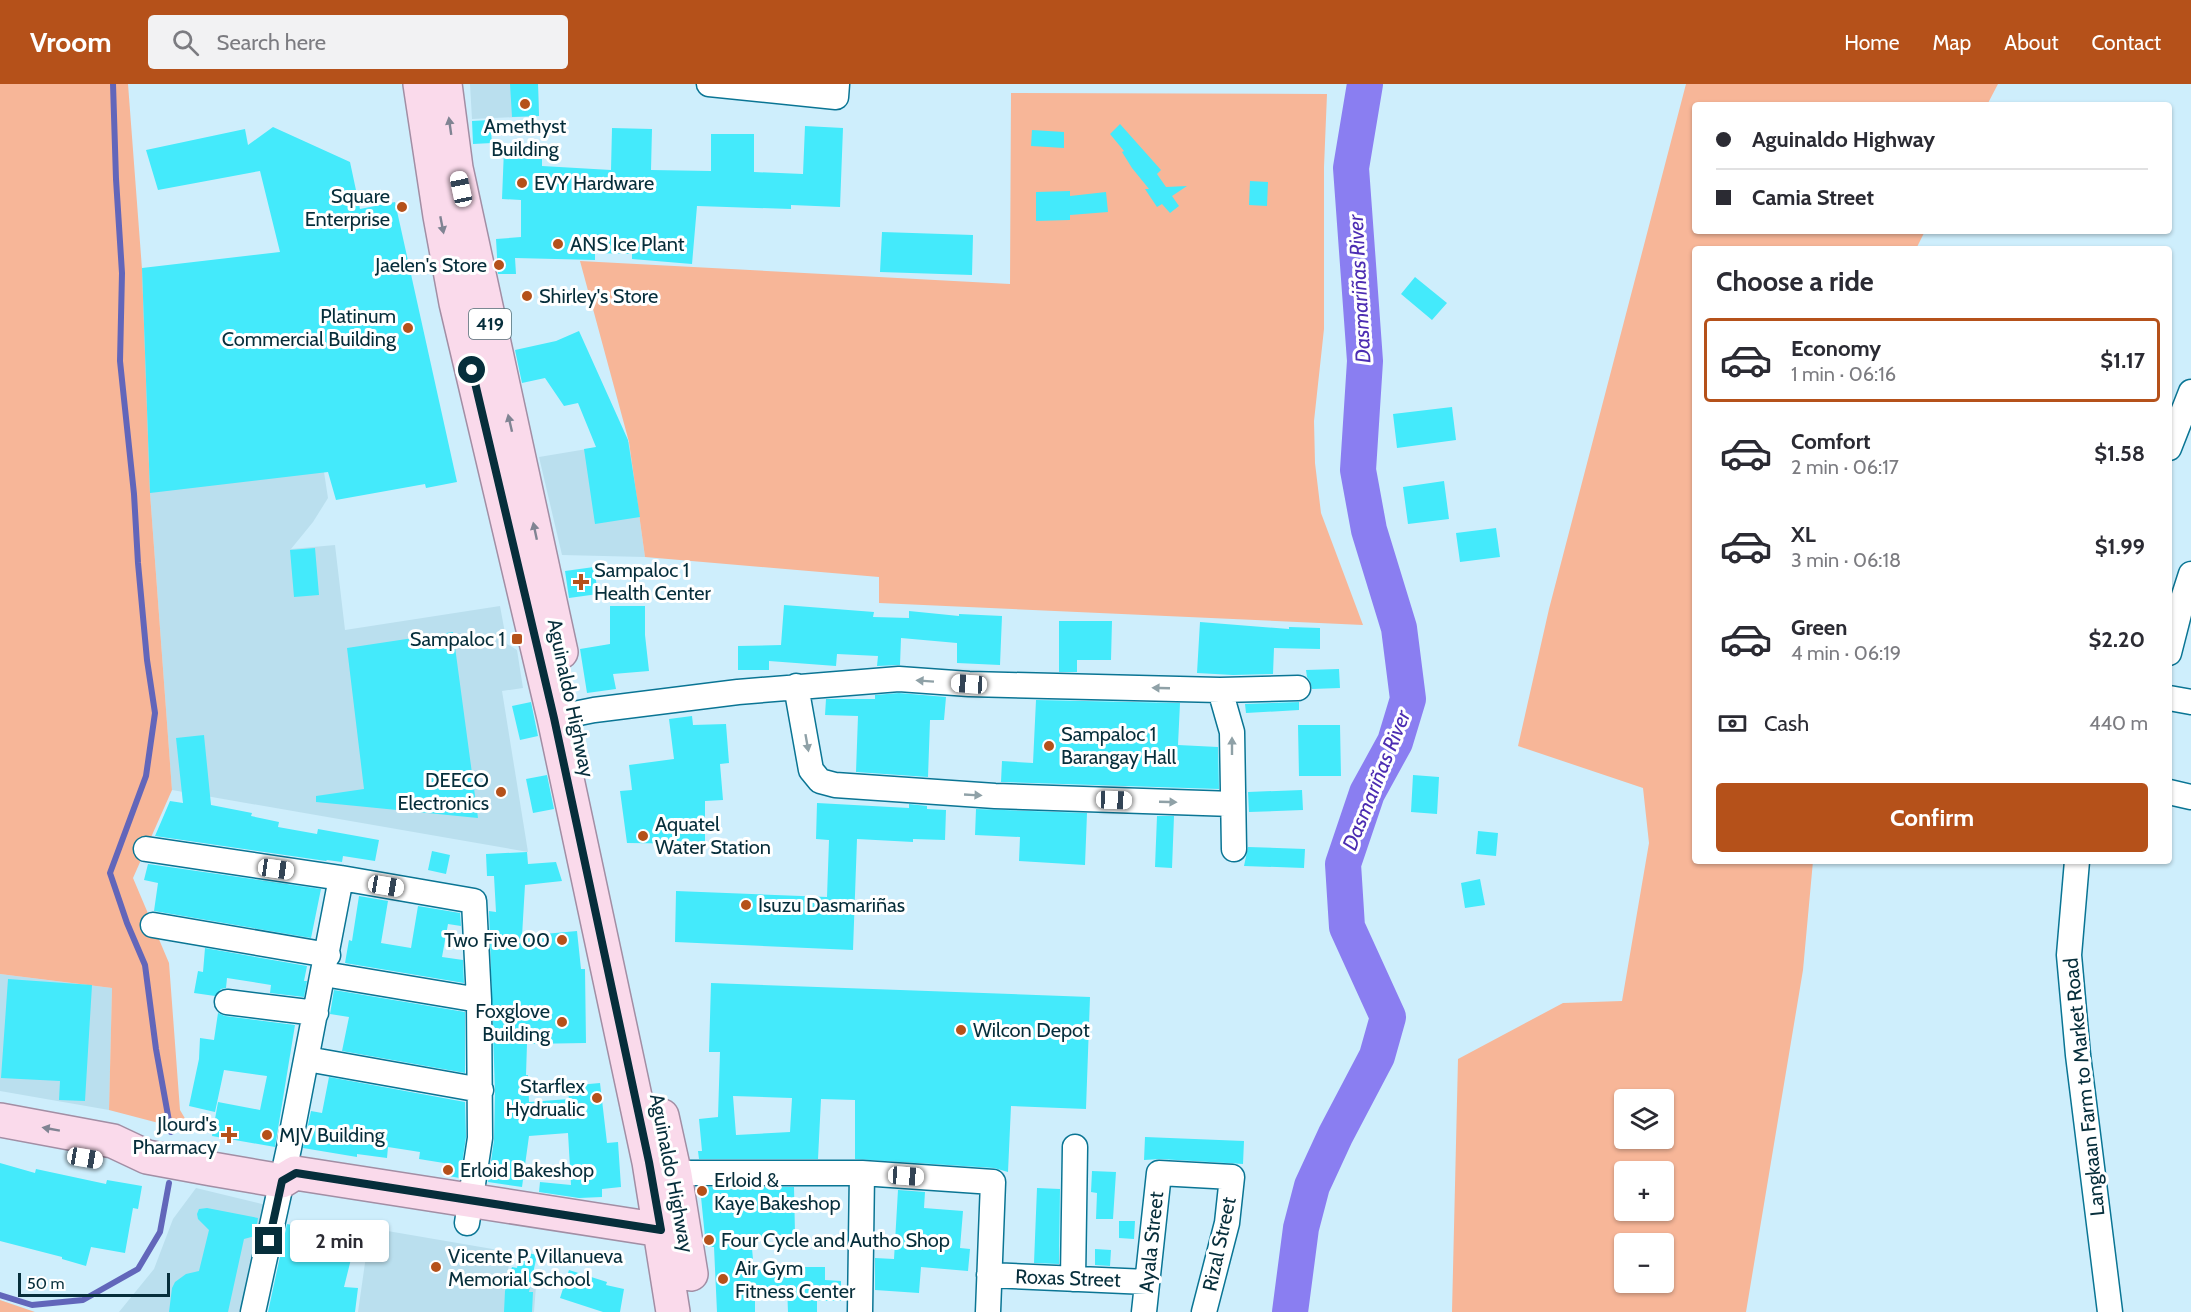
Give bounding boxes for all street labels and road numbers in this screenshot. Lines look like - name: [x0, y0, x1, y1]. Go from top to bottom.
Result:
- road number: 419: [469, 309, 511, 339]
- street label: Aguinaldo Highway: [542, 617, 600, 779]
- street label: Langkaan Farm to Market Road: [2059, 957, 2109, 1217]
- street label: Aguinaldo Highway: [645, 1091, 699, 1255]
- street label: Ayala Street: [1134, 1190, 1168, 1294]
- street label: Rizal Street: [1197, 1194, 1241, 1293]
- street label: Roxas Street: [1015, 1264, 1121, 1292]

